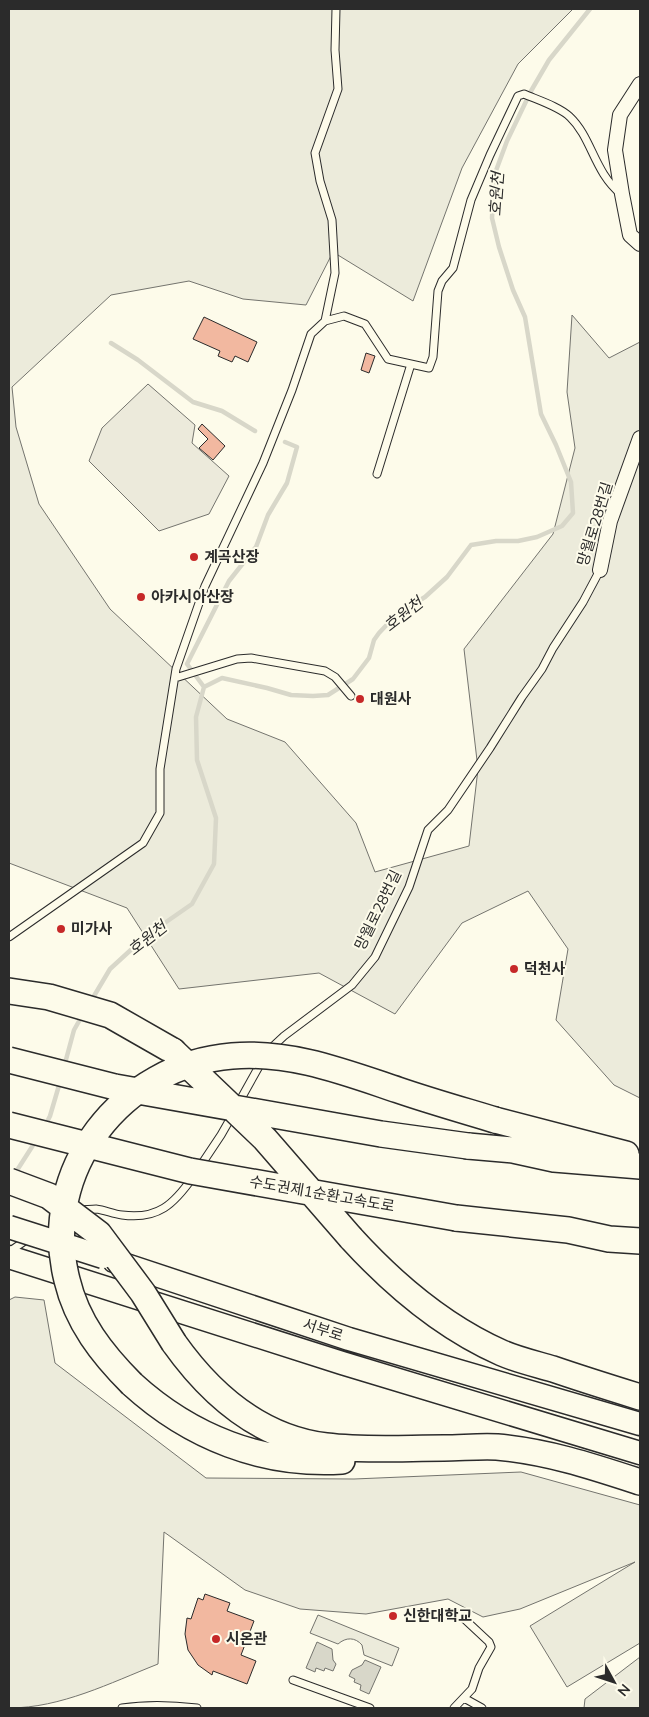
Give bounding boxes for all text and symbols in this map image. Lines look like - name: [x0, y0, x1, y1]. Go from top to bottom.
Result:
- water label: 호원천: [484, 169, 508, 217]
- street label: 망월로28번길: [573, 479, 616, 568]
- place label: 계곡산장: [204, 547, 259, 566]
- marker: 계곡산장: [188, 551, 200, 563]
- place label: 아카시아산장: [151, 587, 234, 606]
- marker: 아카시아산장: [135, 591, 147, 603]
- water label: 호원천: [379, 591, 428, 635]
- place label: 대원사: [370, 689, 412, 708]
- marker: 대원사: [354, 693, 366, 705]
- street label: 망월로28번길: [350, 867, 405, 953]
- water label: 호원천: [123, 915, 172, 959]
- place label: 미가사: [71, 919, 113, 938]
- marker: 미가사: [55, 923, 67, 935]
- place label: 덕천사: [524, 959, 566, 978]
- marker: 덕천사: [508, 963, 520, 975]
- street label: 수도권제1순환고속도로: [248, 1171, 396, 1216]
- street label: 서부로: [301, 1314, 346, 1345]
- place label: 신한대학교: [403, 1606, 472, 1625]
- marker: 신한대학교: [387, 1610, 399, 1622]
- place label: 시온관: [226, 1629, 268, 1648]
- marker: 시온관: [210, 1633, 222, 1645]
- north arrow: [589, 1657, 639, 1707]
- text: N: [614, 1681, 634, 1700]

